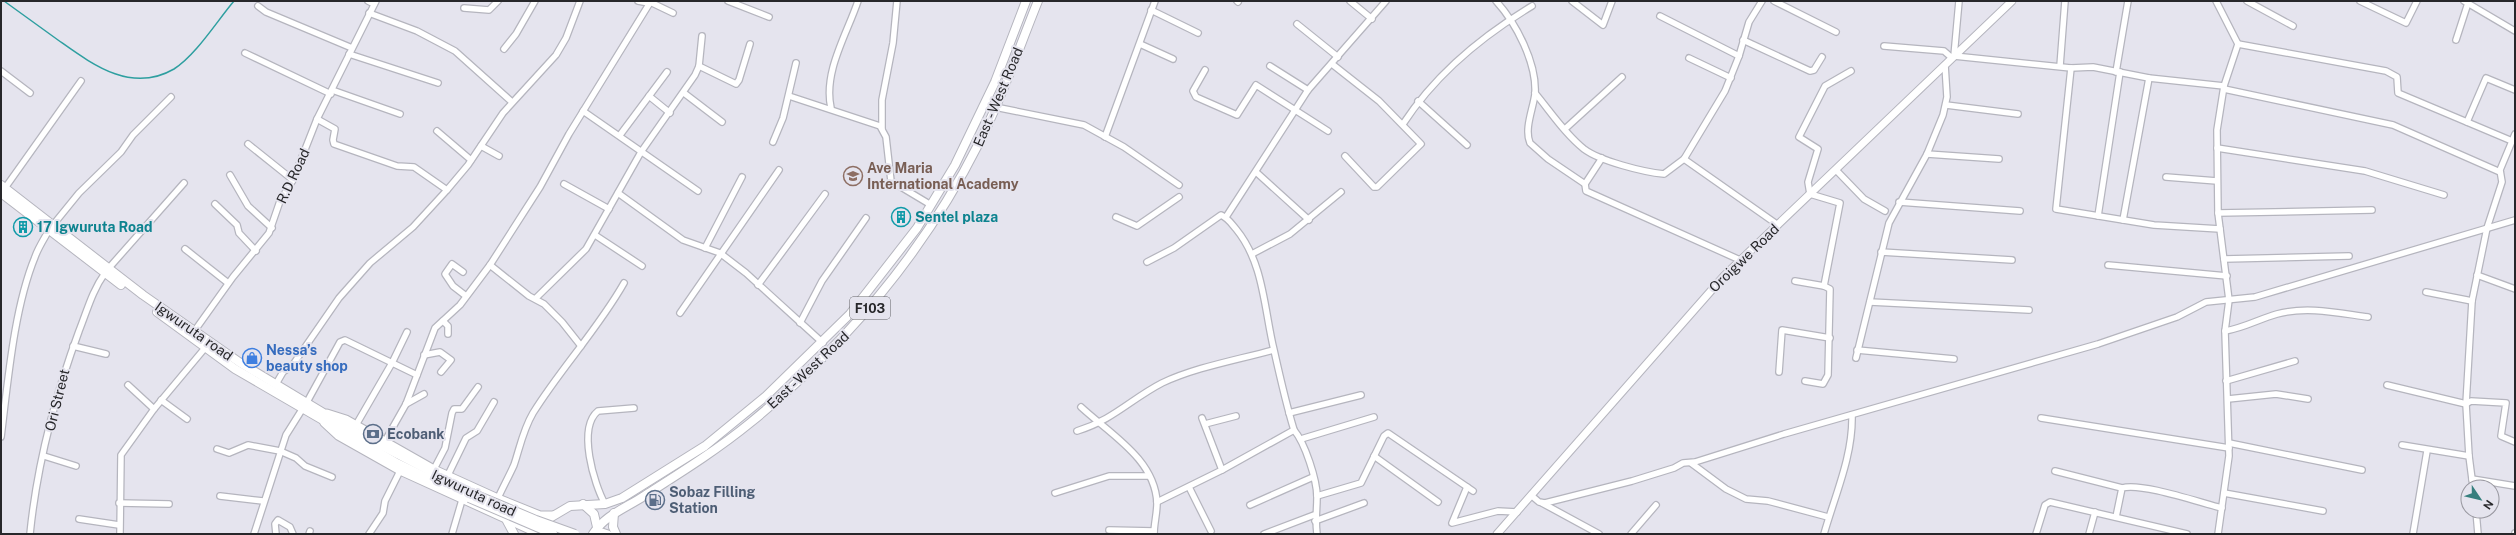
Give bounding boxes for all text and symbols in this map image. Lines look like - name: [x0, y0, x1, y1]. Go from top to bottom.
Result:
- street label: East - West Road: [970, 45, 1026, 149]
- street label: R.D Road: [273, 146, 313, 206]
- place label: Ave Maria International Academy: [867, 160, 1019, 192]
- school or university icon: Ave Maria International Academy: [842, 165, 864, 187]
- building icon: Sentel plaza: [890, 206, 912, 228]
- place label: Sentel plaza: [915, 209, 998, 225]
- building icon: 17 Igwuruta Road: [12, 216, 34, 238]
- place label: 17 Igwuruta Road: [37, 219, 152, 235]
- street label: Oroigwe Road: [1706, 221, 1782, 295]
- road number: F103: [850, 297, 890, 319]
- street label: Igwuruta road: [152, 298, 236, 364]
- street label: East - West Road: [764, 328, 852, 412]
- place label: Nessa’s beauty shop: [266, 342, 348, 374]
- shop icon: Nessa’s beauty shop: [241, 347, 263, 369]
- street label: Ori Street: [42, 367, 72, 433]
- bank icon: Ecobank: [362, 423, 384, 445]
- place label: Ecobank: [387, 426, 444, 442]
- street label: Igwuruta road: [429, 466, 519, 520]
- north arrow: [2460, 479, 2500, 519]
- place label: Sobaz Filling Station: [669, 484, 756, 516]
- fuel station icon: Sobaz Filling Station: [644, 489, 666, 511]
- text: N: [2481, 498, 2496, 512]

